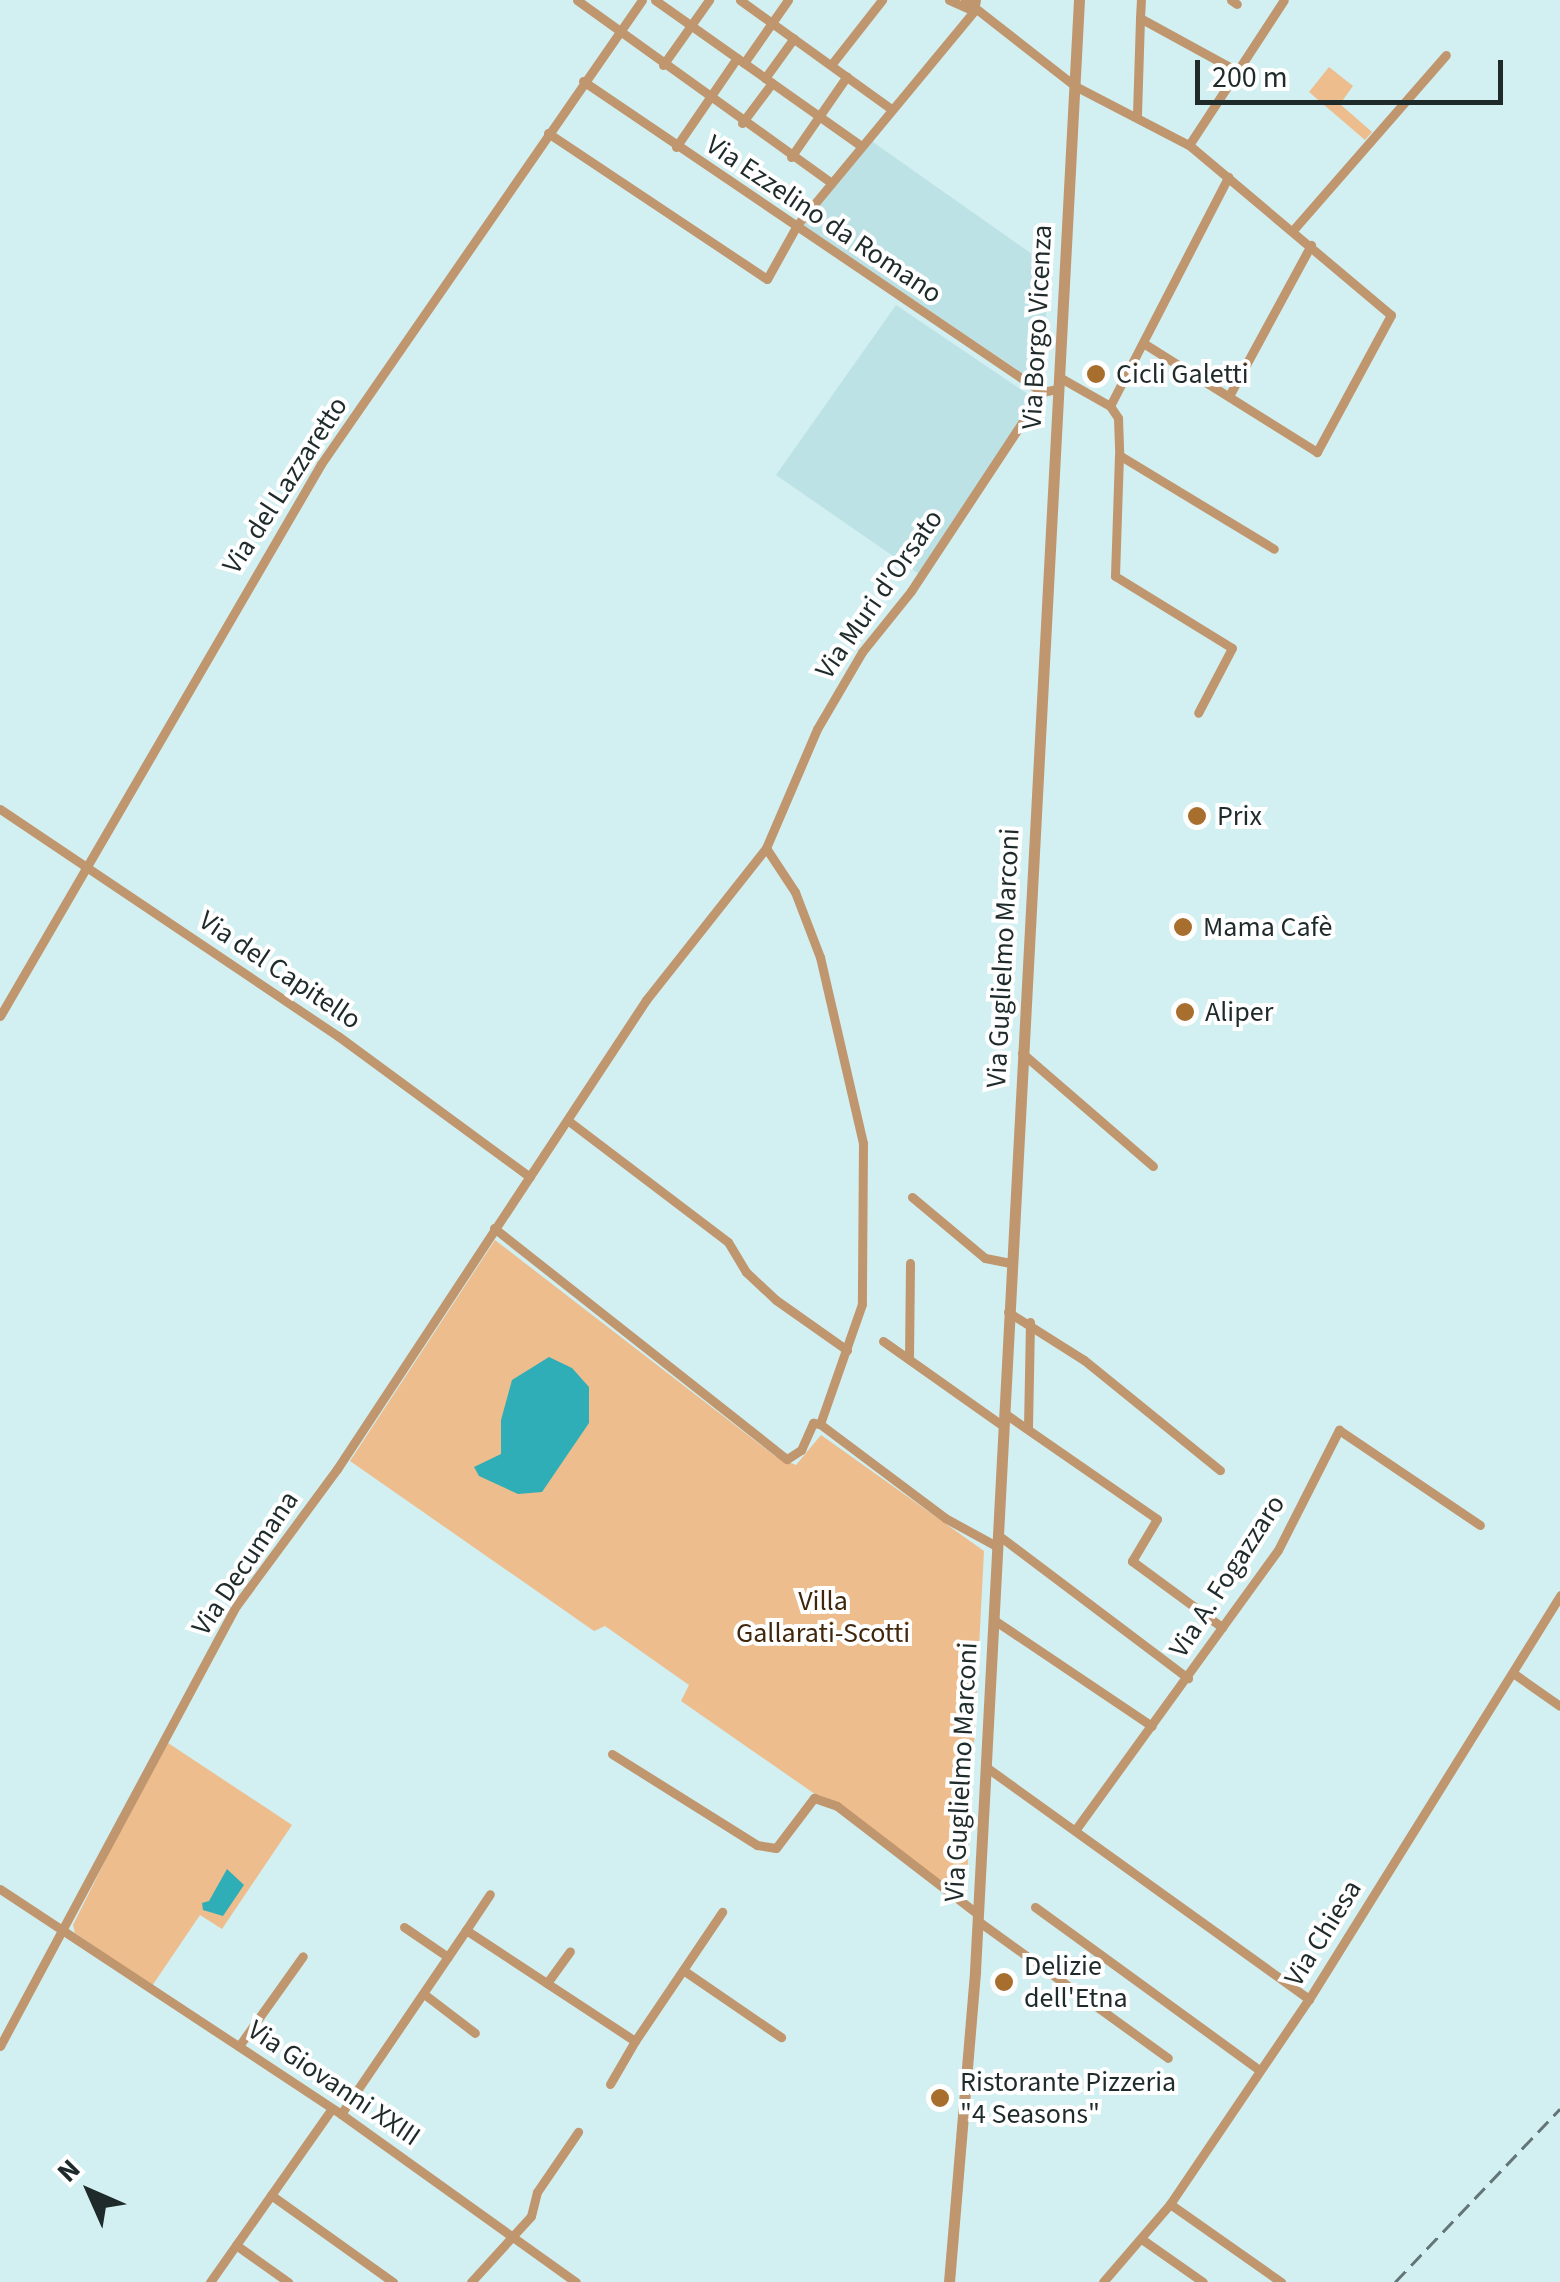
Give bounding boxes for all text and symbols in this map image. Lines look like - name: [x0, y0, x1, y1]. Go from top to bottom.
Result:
- scale bar: [1200, 40, 1508, 102]
- text: 200 m: [1212, 56, 1288, 99]
- street label: Via Ezzelino da Romano: [700, 128, 948, 310]
- street label: Via Borgo Vicenza: [1015, 224, 1059, 430]
- place label: Cicli Galetti: [1116, 357, 1249, 391]
- marker: Cicli Galetti: [1085, 363, 1107, 385]
- street label: Via del Lazzaretto: [215, 390, 355, 580]
- street label: Via Muri d'Orsato: [808, 503, 950, 685]
- place label: Prix: [1217, 799, 1262, 833]
- marker: Prix: [1186, 805, 1208, 827]
- street label: Via Guglielmo Marconi: [979, 827, 1027, 1089]
- street label: Via del Capitello: [193, 903, 367, 1037]
- place label: Mama Cafè: [1203, 910, 1332, 944]
- marker: Mama Cafè: [1172, 916, 1194, 938]
- place label: Aliper: [1205, 995, 1273, 1029]
- marker: Aliper: [1174, 1001, 1196, 1023]
- street label: Via Decumana: [184, 1484, 306, 1642]
- street label: Via A. Fogazzaro: [1162, 1488, 1292, 1664]
- park label: Villa Gallarati-Scotti: [736, 1584, 910, 1650]
- street label: Via Guglielmo Marconi: [937, 1641, 985, 1903]
- street label: Via Chiesa: [1277, 1874, 1369, 1992]
- place label: Delizie dell'Etna: [1024, 1949, 1128, 2015]
- marker: Delizie dell'Etna: [993, 1971, 1015, 1993]
- street label: Via Giovanni XXIII: [241, 2013, 427, 2153]
- place label: Ristorante Pizzeria "4 Seasons": [960, 2065, 1176, 2131]
- marker: Ristorante Pizzeria "4 Seasons": [929, 2087, 951, 2109]
- north arrow: [40, 2142, 140, 2242]
- text: N: [48, 2150, 90, 2192]

